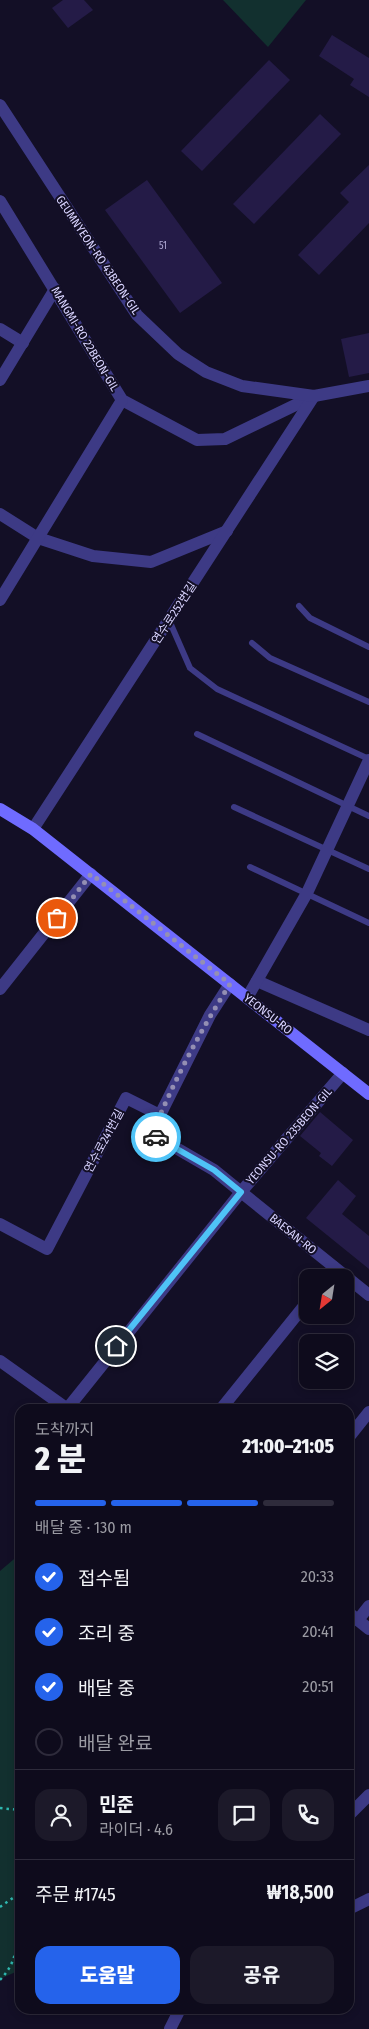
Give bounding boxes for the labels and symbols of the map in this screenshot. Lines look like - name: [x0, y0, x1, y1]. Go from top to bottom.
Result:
- street label: GEUMNYEON-RO 43BEON-GIL: [53, 193, 143, 318]
- house number: 51: [159, 240, 167, 252]
- street label: MANGMI-RO 22BEON-GIL: [48, 284, 122, 394]
- street label: 연수로252번길: [149, 579, 199, 647]
- pin: [36, 897, 78, 939]
- street label: YEONSU-RO: [241, 991, 295, 1037]
- street label: YEONSU-RO 235BEON-GIL: [243, 1084, 335, 1187]
- street label: 연수로241번길: [81, 1107, 127, 1175]
- courier: [131, 1112, 181, 1162]
- street label: BAESAN-RO: [267, 1211, 319, 1257]
- north arrow: [299, 1269, 354, 1324]
- pin: [95, 1325, 137, 1367]

